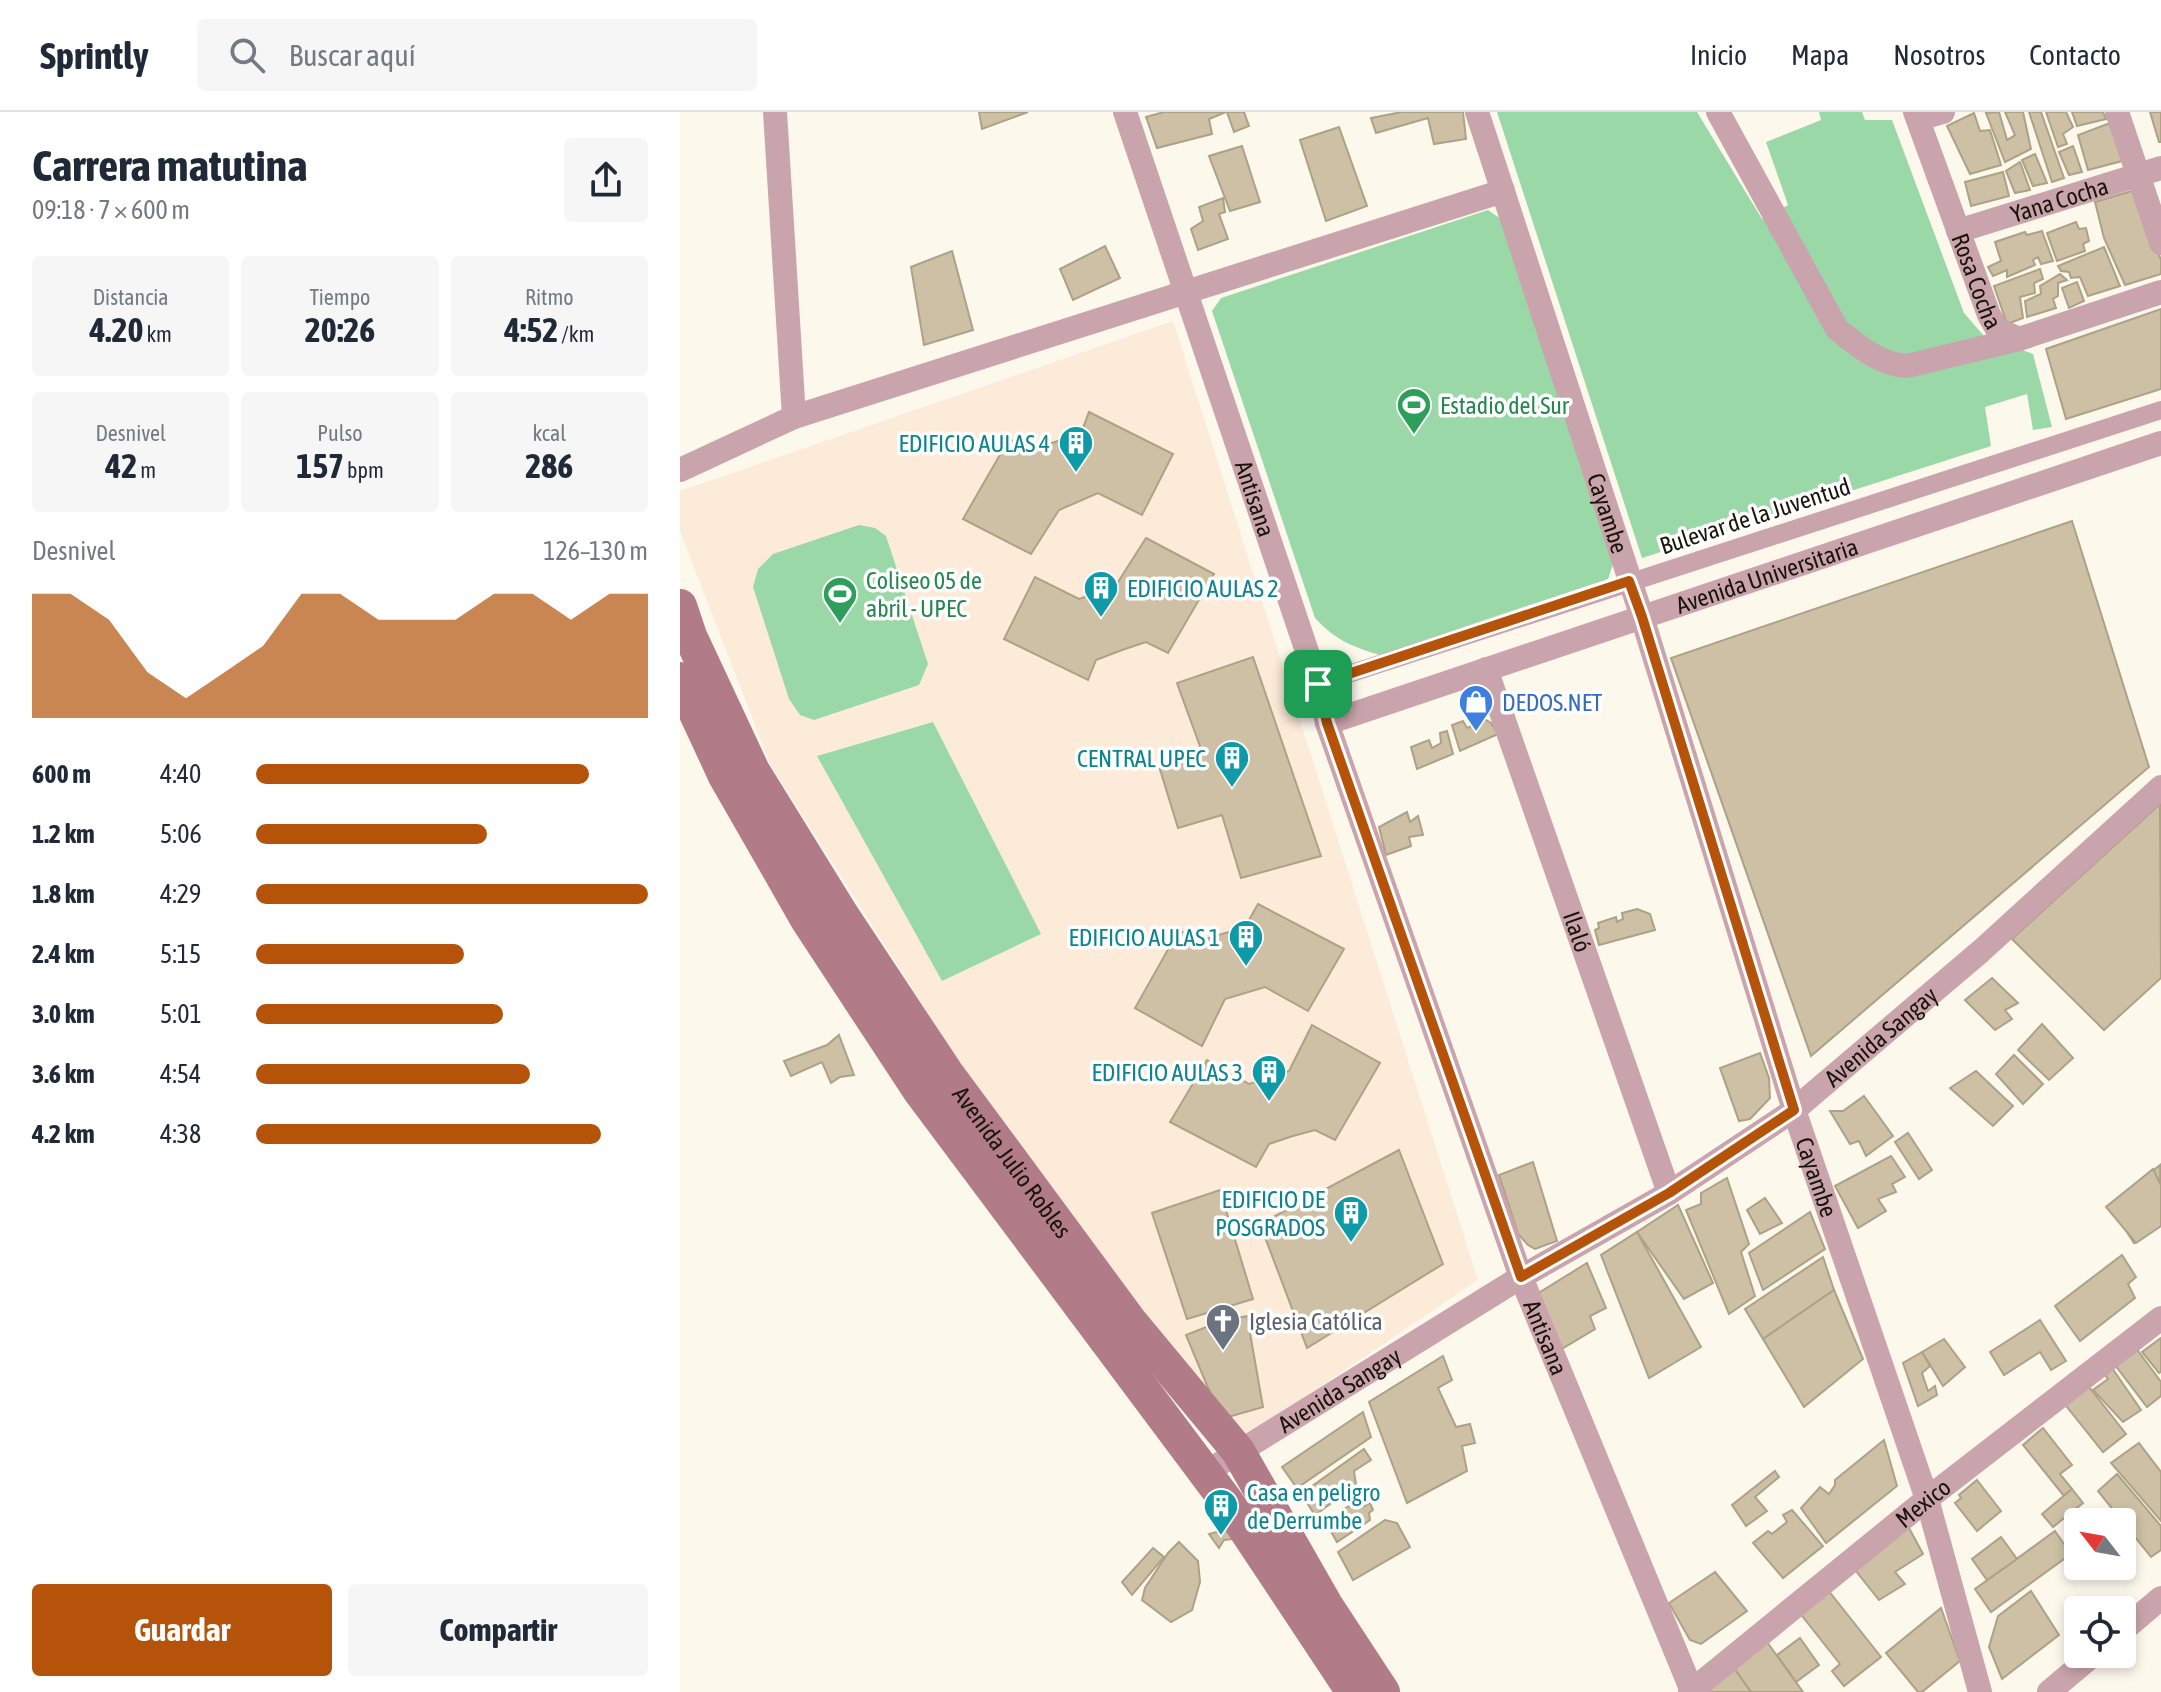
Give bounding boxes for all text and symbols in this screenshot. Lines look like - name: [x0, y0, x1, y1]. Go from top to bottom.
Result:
- search box: [197, 19, 757, 91]
- icon: search: [225, 33, 269, 77]
- text: Sprintly: [40, 34, 149, 77]
- text: Buscar aquí: [289, 38, 416, 72]
- text: Inicio: [1690, 39, 1747, 71]
- text: Mapa: [1791, 39, 1849, 71]
- text: Nosotros: [1893, 39, 1985, 71]
- text: Contacto: [2029, 39, 2121, 71]
- button: share: [564, 138, 648, 222]
- text: Carrera matutina: [32, 140, 307, 190]
- street label: Yana Cocha: [2007, 172, 2111, 227]
- text: 09:18 · 7 × 600 m: [32, 195, 190, 225]
- street label: Rosa Cocha: [1947, 229, 2008, 334]
- text: Distancia: [93, 284, 169, 310]
- text: Tiempo: [310, 284, 370, 310]
- text: Ritmo: [525, 284, 574, 310]
- text: 4.20: [89, 310, 143, 349]
- text: 20:26: [305, 310, 375, 349]
- text: 4:52: [504, 310, 558, 349]
- text: km: [143, 321, 172, 347]
- text: /km: [558, 321, 594, 347]
- sports icon: Estadio del Sur: [1395, 386, 1433, 436]
- place label: Estadio del Sur: [1440, 392, 1570, 419]
- text: Desnivel: [95, 420, 166, 446]
- text: Pulso: [317, 420, 363, 446]
- text: kcal: [533, 420, 566, 446]
- building icon: EDIFICIO AULAS 4: [1057, 424, 1095, 474]
- place label: EDIFICIO AULAS 4: [899, 430, 1050, 457]
- text: 42: [105, 446, 137, 485]
- text: 157: [296, 446, 344, 485]
- text: 286: [525, 446, 573, 485]
- text: m: [137, 457, 156, 483]
- text: bpm: [344, 457, 384, 483]
- street label: Antisana: [1230, 457, 1281, 540]
- street label: Cayambe: [1582, 470, 1634, 556]
- street label: Bulevar de la Juventud: [1656, 472, 1854, 560]
- street label: Avenida Universitaria: [1672, 532, 1861, 618]
- text: Desnivel: [32, 536, 115, 566]
- text: 126–130 m: [543, 536, 648, 566]
- place label: Coliseo 05 de abril - UPEC: [866, 567, 982, 622]
- building icon: EDIFICIO AULAS 2: [1082, 569, 1120, 619]
- sports icon: Coliseo 05 de abril - UPEC: [821, 575, 859, 625]
- place label: EDIFICIO AULAS 2: [1127, 575, 1278, 602]
- pin: [1284, 650, 1352, 718]
- icon: arrive: [1296, 662, 1340, 706]
- shop icon: DEDOS.NET: [1457, 683, 1495, 733]
- place label: DEDOS.NET: [1502, 689, 1603, 716]
- building icon: CENTRAL UPEC: [1213, 739, 1251, 789]
- place label: CENTRAL UPEC: [1077, 745, 1206, 772]
- text: 600 m: [32, 759, 91, 789]
- text: 4:40: [160, 759, 201, 789]
- text: 1.2 km: [32, 819, 95, 849]
- text: 5:06: [160, 819, 202, 849]
- text: 1.8 km: [32, 879, 95, 909]
- text: 4:29: [160, 879, 201, 909]
- street label: Ilaló: [1558, 908, 1597, 955]
- building icon: EDIFICIO AULAS 1: [1227, 918, 1265, 968]
- place label: EDIFICIO AULAS 1: [1069, 924, 1220, 951]
- text: 2.4 km: [32, 939, 95, 969]
- text: 5:15: [160, 939, 201, 969]
- street label: Avenida Sangay: [1819, 981, 1943, 1092]
- text: 3.0 km: [32, 999, 95, 1029]
- text: 5:01: [160, 999, 202, 1029]
- building icon: EDIFICIO AULAS 3: [1250, 1053, 1288, 1103]
- text: 3.6 km: [32, 1059, 95, 1089]
- text: 4:54: [160, 1059, 201, 1089]
- place label: EDIFICIO AULAS 3: [1092, 1059, 1243, 1086]
- street label: Avenida Julio Robles: [948, 1081, 1077, 1243]
- text: 4.2 km: [32, 1119, 95, 1149]
- text: 4:38: [160, 1119, 201, 1149]
- street label: Cayambe: [1791, 1134, 1843, 1220]
- place label: EDIFICIO DE POSGRADOS: [1215, 1186, 1325, 1241]
- building icon: EDIFICIO DE POSGRADOS: [1332, 1194, 1370, 1244]
- street label: Antisana: [1518, 1296, 1573, 1379]
- church icon: Iglesia Católica: [1204, 1302, 1242, 1352]
- place label: Iglesia Católica: [1249, 1308, 1383, 1335]
- street label: Avenida Sangay: [1273, 1342, 1406, 1438]
- street label: Mexico: [1890, 1473, 1955, 1533]
- place label: Casa en peligro de Derrumbe: [1247, 1479, 1381, 1534]
- building icon: Casa en peligro de Derrumbe: [1202, 1487, 1240, 1537]
- north arrow: [2064, 1508, 2136, 1580]
- map controls: [2064, 1508, 2136, 1668]
- button: Guardar: [32, 1584, 332, 1676]
- button: Compartir: [348, 1584, 648, 1676]
- button: locate: [2064, 1596, 2136, 1668]

